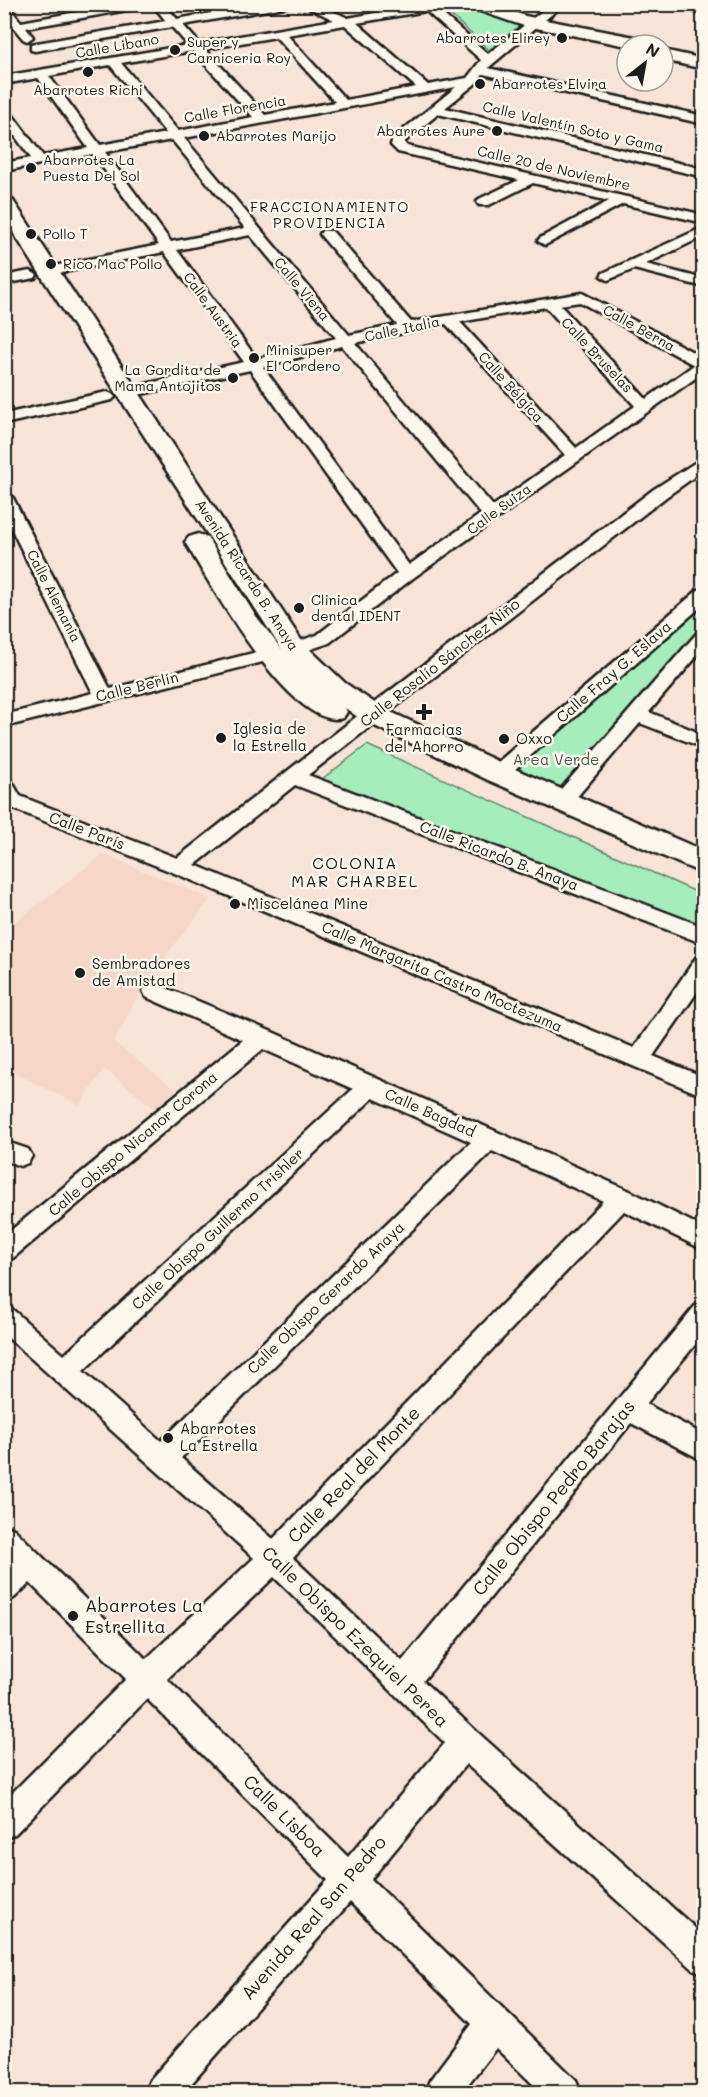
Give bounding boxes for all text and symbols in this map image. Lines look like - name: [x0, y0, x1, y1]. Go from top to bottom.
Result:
- place label: Abarrotes Elirey: [435, 28, 550, 47]
- street label: Calle Libano: [74, 29, 160, 62]
- marker: Abarrotes Elirey: [555, 31, 569, 45]
- place label: Super y Carniceria Roy: [187, 32, 291, 67]
- north arrow: [615, 33, 675, 93]
- text: N: [642, 38, 664, 62]
- marker: Super y Carniceria Roy: [168, 43, 182, 57]
- marker: Abarrotes Richi: [81, 65, 95, 79]
- place label: Abarrotes Elvira: [492, 74, 607, 93]
- marker: Abarrotes Elvira: [473, 77, 487, 91]
- place label: Abarrotes Richi: [33, 80, 143, 99]
- street label: Calle Florencia: [182, 90, 287, 127]
- street label: Calle Valentín Soto y Gama: [481, 96, 665, 157]
- place label: Abarrotes Aure: [376, 121, 485, 140]
- marker: Abarrotes Aure: [490, 124, 504, 138]
- place label: Abarrotes Marijo: [216, 126, 336, 145]
- marker: Abarrotes Marijo: [197, 129, 211, 143]
- street label: Calle 20 de Noviembre: [476, 141, 633, 194]
- place label: Abarrotes La Puesta Del Sol: [43, 150, 140, 185]
- marker: Abarrotes La Puesta Del Sol: [24, 161, 38, 175]
- district label: FRACCIONAMIENTO PROVIDENCIA: [250, 197, 410, 232]
- place label: Pollo T: [43, 224, 88, 243]
- marker: Pollo T: [24, 227, 38, 241]
- street label: Calle Viena: [270, 253, 335, 324]
- place label: Rico Mac Pollo: [63, 254, 162, 273]
- marker: Rico Mac Pollo: [44, 257, 58, 271]
- street label: Calle Austria: [179, 268, 247, 351]
- street label: Calle Berna: [600, 300, 679, 355]
- street label: Calle Italia: [363, 311, 441, 346]
- street label: Calle Bruselas: [557, 313, 637, 397]
- place label: Minisuper El Cordero: [266, 340, 340, 375]
- street label: Calle Bélgica: [474, 347, 548, 426]
- marker: Minisuper El Cordero: [247, 351, 261, 365]
- place label: La Gordita de Mama Antojitos: [115, 360, 221, 395]
- marker: La Gordita de Mama Antojitos: [226, 371, 240, 385]
- street label: Calle Suiza: [463, 479, 535, 538]
- street label: Avenida Ricardo B. Anaya: [191, 495, 304, 654]
- street label: Calle Alemania: [23, 546, 86, 645]
- place label: Clinica dental IDENT: [311, 590, 401, 625]
- street label: Calle Rosalío Sánchez Niño: [355, 593, 523, 731]
- marker: Clinica dental IDENT: [292, 601, 306, 615]
- street label: Calle Fray G. Eslava: [552, 616, 675, 727]
- street label: Calle Berlín: [93, 666, 180, 706]
- marker: Farmacias del Ahorro: [417, 705, 431, 719]
- place label: Iglesia de la Estrella: [233, 718, 307, 755]
- place label: Farmacias del Ahorro: [384, 719, 464, 756]
- place label: Oxxo: [516, 728, 552, 748]
- marker: Iglesia de la Estrella: [214, 731, 228, 745]
- marker: Oxxo: [497, 732, 511, 746]
- park label: Area Verde: [513, 749, 599, 769]
- street label: Calle París: [47, 806, 128, 854]
- street label: Calle Ricardo B. Anaya: [417, 816, 582, 895]
- district label: COLONIA MAR CHARBEL: [291, 852, 419, 891]
- place label: Miscelánea Mine: [247, 893, 368, 913]
- marker: Miscelánea Mine: [228, 897, 242, 911]
- street label: Calle Margarita Castro Moctezuma: [319, 916, 566, 1036]
- place label: Sembradores de Amistad: [92, 953, 191, 990]
- marker: Sembradores de Amistad: [73, 966, 87, 980]
- street label: Calle Obispo Nicanor Corona: [44, 1066, 221, 1220]
- street label: Calle Bagdad: [382, 1083, 479, 1141]
- street label: Calle Obispo Guillermo Trishler: [127, 1143, 308, 1314]
- street label: Calle Obispo Gerardo Anaya: [242, 1217, 408, 1378]
- street label: Calle Obispo Pedro Barajas: [467, 1395, 640, 1600]
- street label: Calle Real del Monte: [282, 1401, 425, 1548]
- place label: Abarrotes La Estrella: [180, 1418, 258, 1455]
- marker: Abarrotes La Estrella: [161, 1431, 175, 1445]
- street label: Calle Obispo Ezequiel Perea: [257, 1541, 454, 1732]
- place label: Abarrotes La Estrellita: [85, 1593, 203, 1638]
- marker: Abarrotes La Estrellita: [66, 1609, 80, 1623]
- street label: Calle Lisboa: [238, 1769, 331, 1862]
- street label: Avenida Real San Pedro: [235, 1830, 391, 2004]

